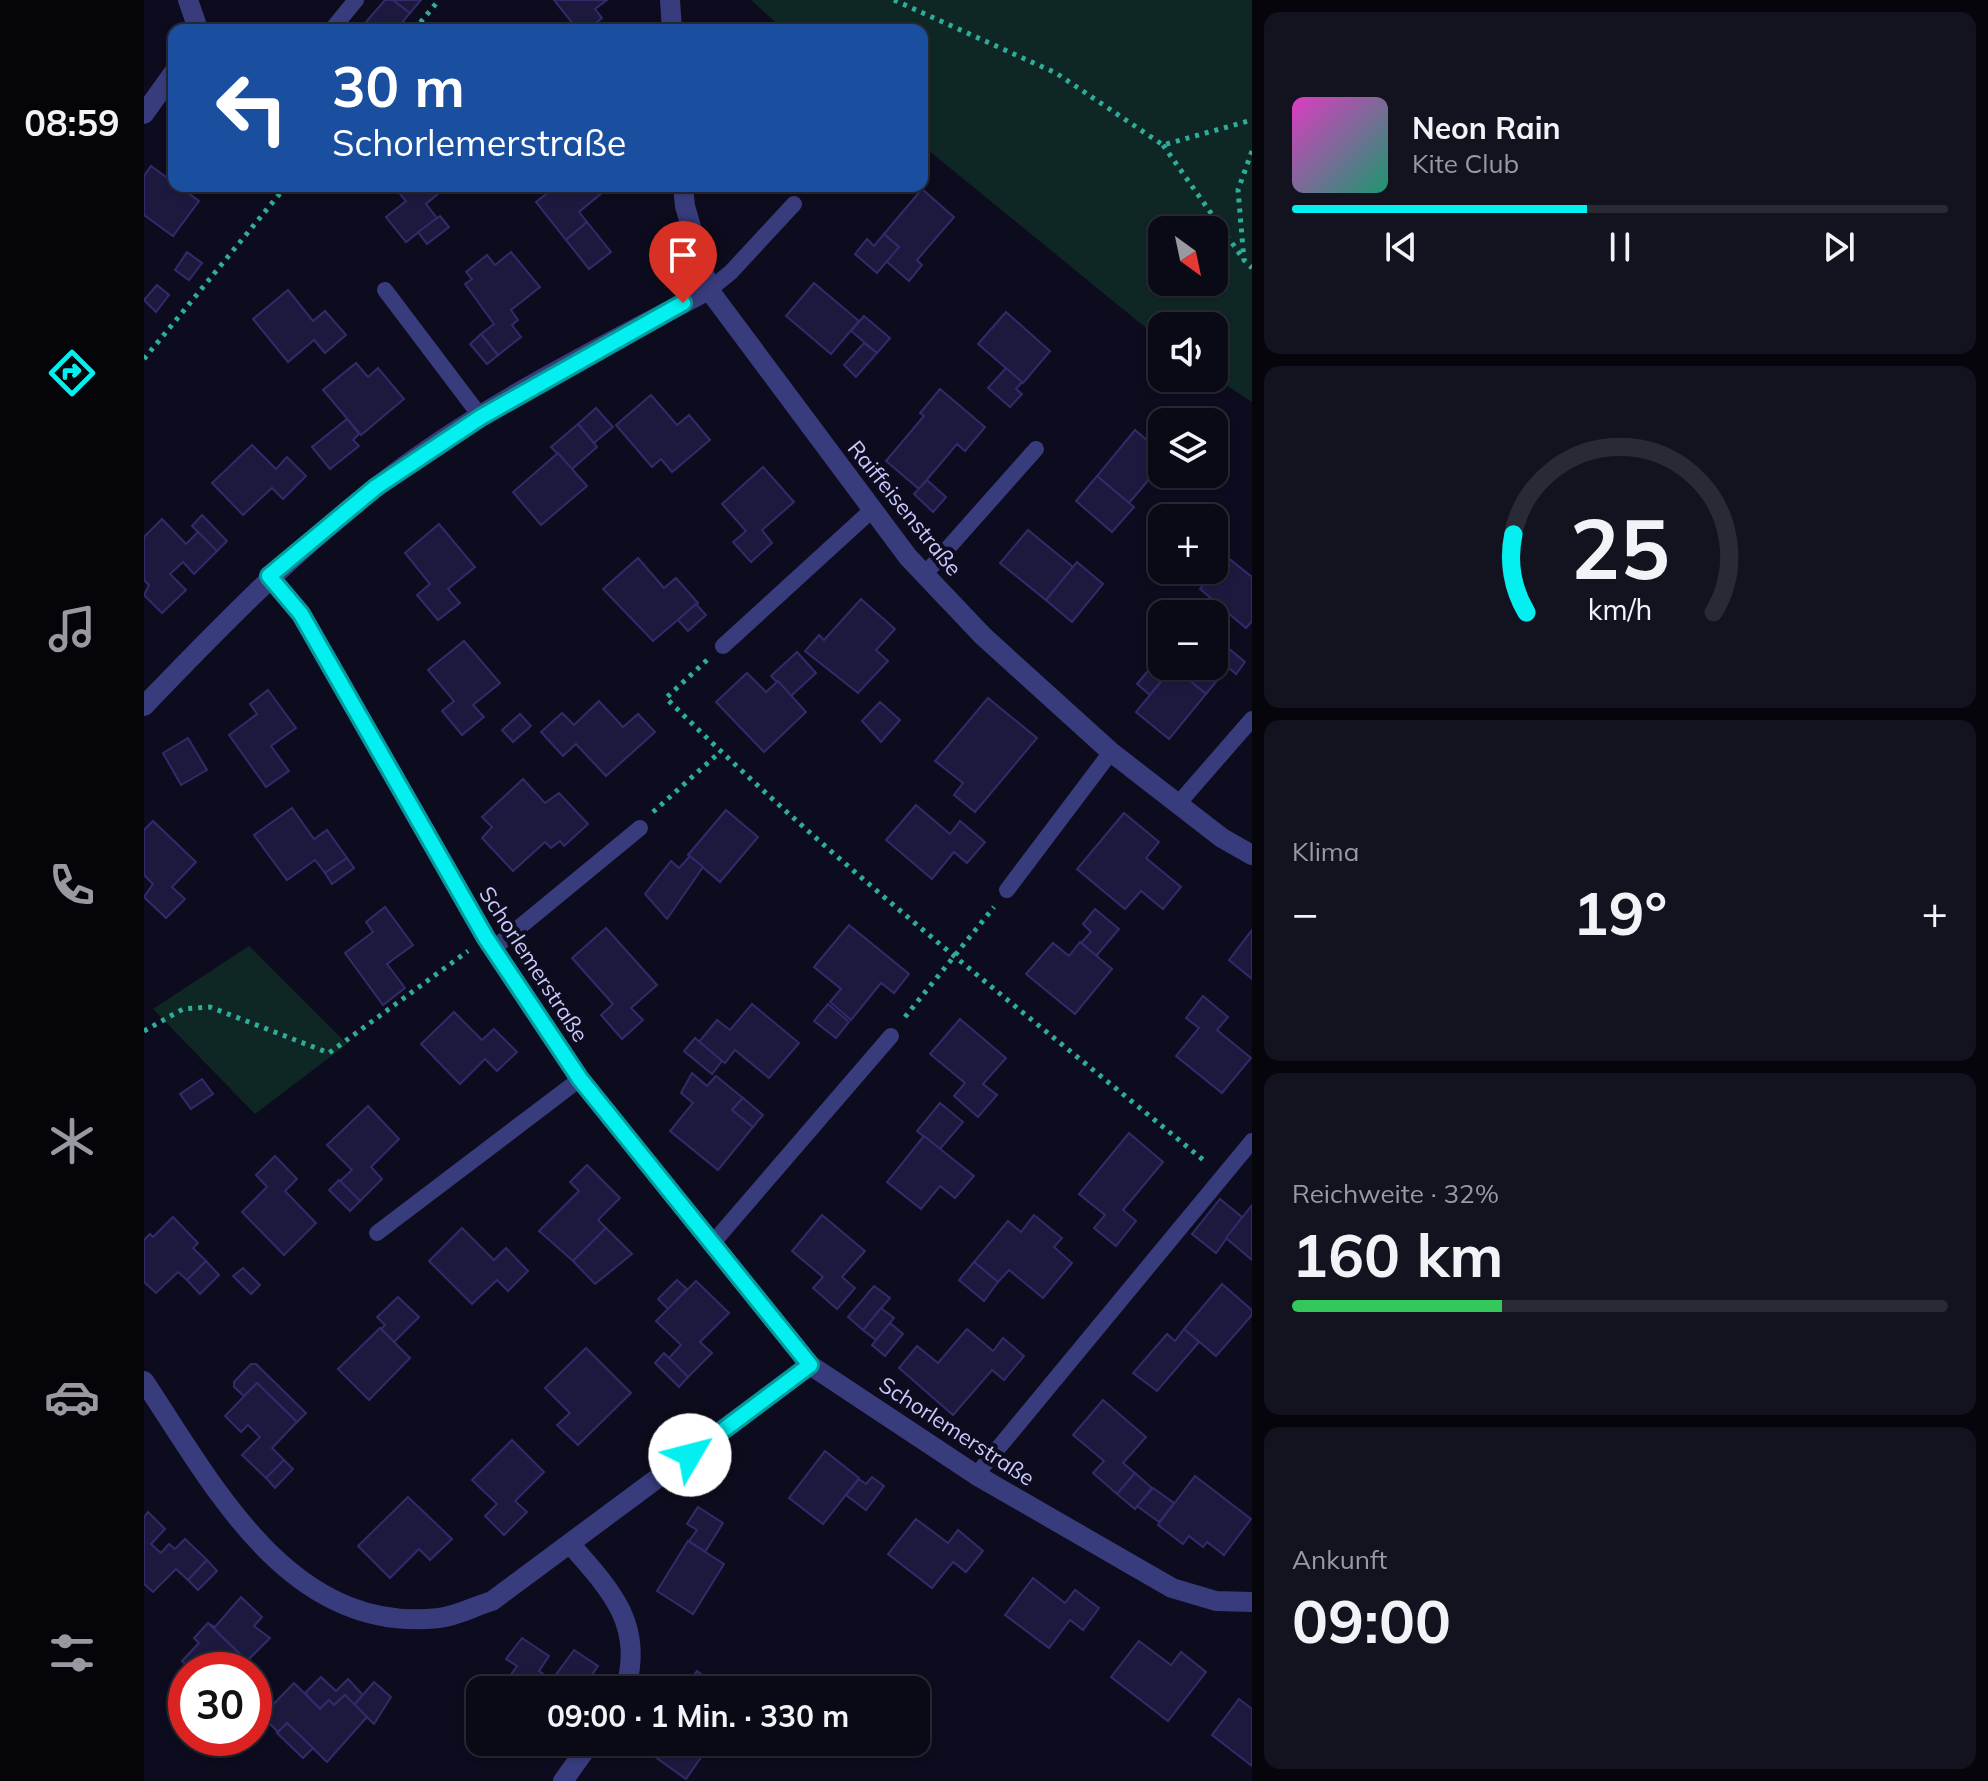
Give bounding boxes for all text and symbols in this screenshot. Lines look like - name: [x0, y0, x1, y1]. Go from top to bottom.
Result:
- text: 30 m: [332, 51, 465, 121]
- icon: left: [200, 56, 304, 160]
- text: 08:59: [24, 100, 120, 145]
- text: Neon Rain: [1412, 109, 1561, 147]
- text: Schorlemerstraße: [332, 120, 626, 165]
- text: Kite Club: [1412, 147, 1519, 180]
- north arrow: [1148, 216, 1228, 296]
- map controls: [1148, 216, 1228, 680]
- pin: [649, 221, 717, 303]
- icon: previous: [1379, 225, 1423, 269]
- icon: pause: [1598, 225, 1642, 269]
- icon: next: [1817, 225, 1861, 269]
- icon: arrive: [661, 233, 705, 277]
- button: sound: [1148, 312, 1228, 392]
- icon: directions: [44, 345, 100, 401]
- button: layers: [1148, 408, 1228, 488]
- street label: Raiffeisenstraße: [842, 435, 968, 581]
- text: 25: [1570, 494, 1670, 599]
- button: +: [1148, 504, 1228, 584]
- text: km/h: [1588, 591, 1652, 627]
- button: −: [1148, 600, 1228, 680]
- icon: music: [44, 601, 100, 657]
- text: Klima: [1292, 835, 1359, 868]
- icon: phone: [44, 857, 100, 913]
- text: 19°: [1573, 875, 1667, 950]
- street label: Schorlemerstraße: [473, 881, 595, 1047]
- text: −: [1292, 885, 1318, 940]
- text: +: [1922, 885, 1948, 940]
- icon: climate: [44, 1113, 100, 1169]
- text: Reichweite · 32%: [1292, 1177, 1499, 1210]
- text: 160 km: [1292, 1217, 1504, 1292]
- icon: car: [44, 1369, 100, 1425]
- street label: Schorlemerstraße: [874, 1370, 1040, 1492]
- position arrow: [648, 1413, 732, 1497]
- text: Ankunft: [1292, 1543, 1387, 1576]
- text: 09:00: [1292, 1583, 1451, 1658]
- icon: filters: [44, 1625, 100, 1681]
- speed limit sign: 30: [168, 1652, 272, 1756]
- text: 09:00 · 1 Min. · 330 m: [547, 1697, 849, 1735]

